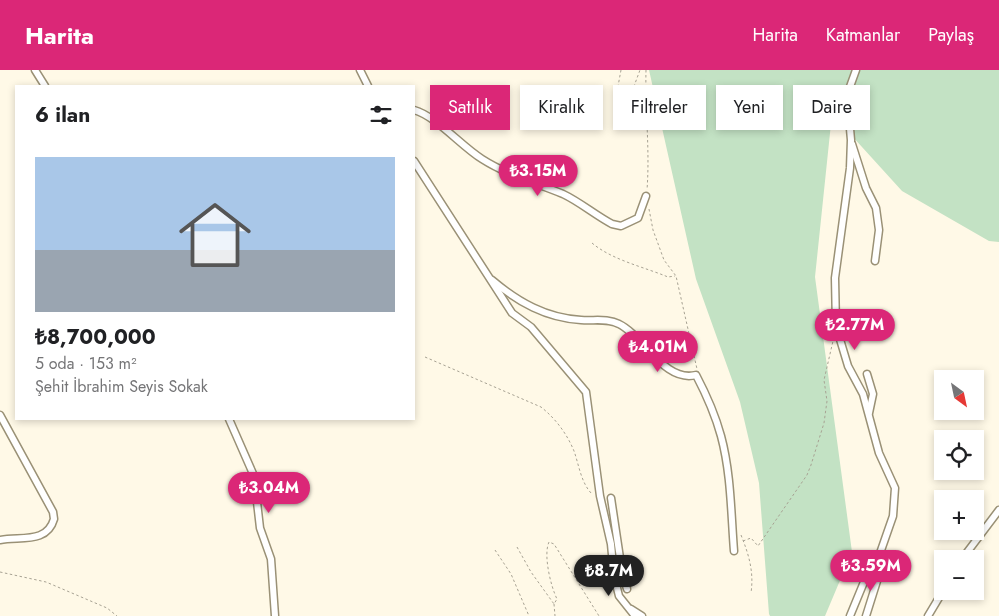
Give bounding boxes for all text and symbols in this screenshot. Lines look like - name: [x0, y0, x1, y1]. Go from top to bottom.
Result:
- text: Harita: [25, 18, 94, 53]
- text: Harita: [752, 22, 798, 48]
- text: Katmanlar: [826, 22, 900, 48]
- text: Paylaş: [928, 22, 974, 48]
- chip: Satılık: [430, 85, 510, 130]
- chip: Kiralık: [520, 85, 603, 130]
- chip: Filtreler: [613, 85, 706, 130]
- chip: Yeni: [716, 85, 783, 130]
- chip: Daire: [793, 85, 870, 130]
- text: 6 ilan: [35, 100, 90, 130]
- icon: filters: [367, 101, 395, 129]
- pin: ₺3.15M: [497, 154, 579, 197]
- text: ₺3.15M: [510, 159, 566, 182]
- icon: home: [170, 190, 260, 280]
- pin: ₺2.77M: [814, 308, 896, 351]
- text: ₺2.77M: [826, 313, 884, 336]
- text: ₺8,700,000: [35, 322, 156, 352]
- pin: ₺4.01M: [617, 330, 699, 373]
- text: ₺4.01M: [629, 335, 687, 358]
- text: 5 oda · 153 m²: [35, 352, 137, 375]
- north arrow: [934, 370, 984, 420]
- map controls: [934, 370, 984, 600]
- text: Şehit İbrahim Seyis Sokak: [35, 375, 208, 398]
- button: locate: [934, 430, 984, 480]
- pin: ₺3.04M: [228, 472, 310, 514]
- text: ₺3.04M: [239, 476, 299, 499]
- button: +: [934, 490, 984, 540]
- pin: ₺3.59M: [830, 550, 912, 592]
- button: −: [934, 550, 984, 600]
- pin: ₺8.7M: [574, 554, 644, 597]
- text: ₺3.59M: [841, 554, 901, 577]
- text: ₺8.7M: [585, 559, 633, 582]

